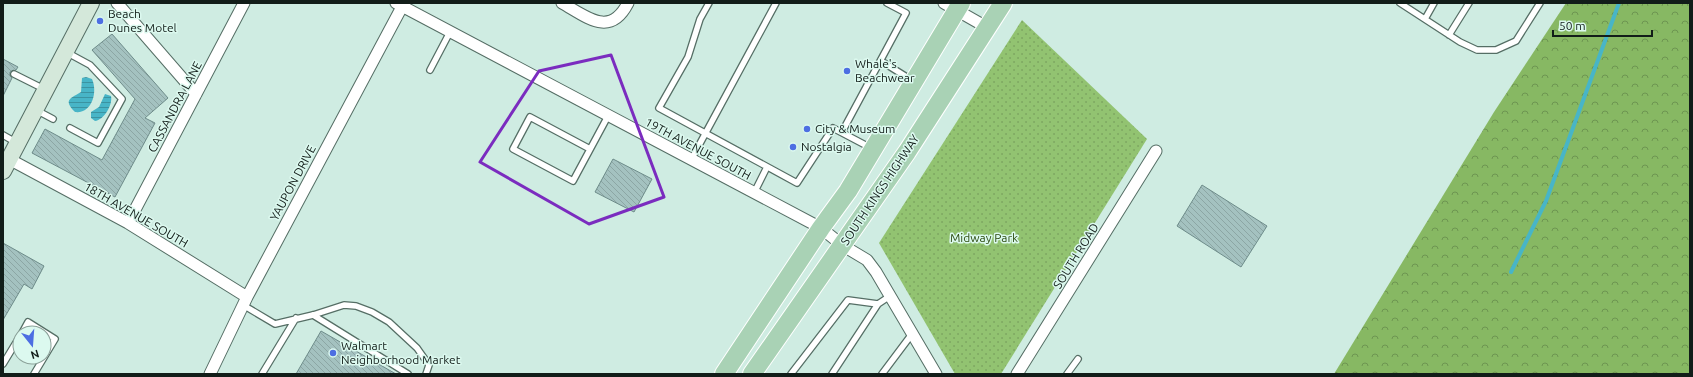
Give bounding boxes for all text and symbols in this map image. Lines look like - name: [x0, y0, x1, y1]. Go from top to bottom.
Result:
- place label: Beach Dunes Motel: [108, 7, 177, 34]
- scale bar: [1553, 12, 1652, 38]
- marker: Beach Dunes Motel: [95, 16, 105, 26]
- text: 50 m: [1559, 19, 1586, 32]
- place label: Whale's Beachwear: [855, 57, 915, 84]
- street label: CASSANDRA LANE: [145, 59, 204, 154]
- marker: Whale's Beachwear: [842, 66, 852, 76]
- street label: 19TH AVENUE SOUTH: [643, 115, 753, 182]
- place label: City & Museum: [815, 122, 895, 135]
- marker: City & Museum: [802, 124, 812, 134]
- street label: SOUTH KINGS HIGHWAY: [838, 132, 921, 247]
- place label: Nostalgia: [801, 140, 852, 153]
- marker: Nostalgia: [788, 142, 798, 152]
- street label: YAUPON DRIVE: [267, 143, 318, 223]
- street label: 18TH AVENUE SOUTH: [82, 179, 191, 250]
- street label: SOUTH ROAD: [1050, 221, 1101, 291]
- park label: Midway Park: [950, 231, 1018, 244]
- north arrow: [12, 325, 52, 365]
- place label: Walmart Neighborhood Market: [341, 339, 461, 366]
- text: N: [29, 348, 41, 362]
- marker: Walmart Neighborhood Market: [328, 348, 338, 358]

